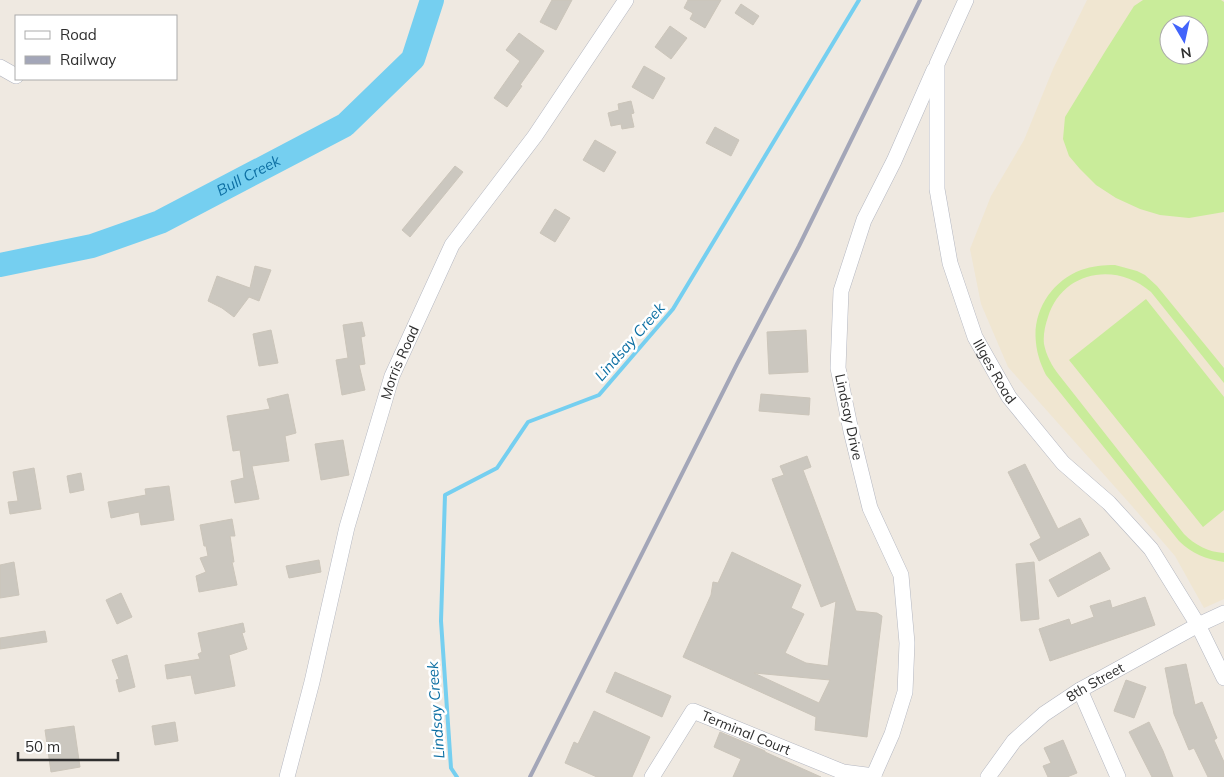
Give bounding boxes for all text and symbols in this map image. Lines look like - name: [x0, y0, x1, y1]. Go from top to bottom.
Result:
- legend: [15, 15, 178, 80]
- north arrow: [1159, 15, 1209, 65]
- text: Road: [60, 25, 97, 44]
- text: N: [1179, 43, 1193, 63]
- text: Railway: [60, 50, 116, 69]
- water label: Bull Creek: [213, 150, 285, 200]
- water label: Lindsay Creek: [590, 298, 670, 385]
- street label: Morris Road: [377, 323, 423, 402]
- street label: Illges Road: [969, 336, 1020, 408]
- street label: Lindsay Drive: [831, 372, 867, 462]
- street label: 8th Street: [1063, 658, 1127, 706]
- water label: Lindsay Creek: [423, 660, 448, 759]
- street label: Terminal Court: [699, 706, 794, 759]
- scale bar: [18, 730, 118, 762]
- text: 50 m: [25, 737, 60, 756]

